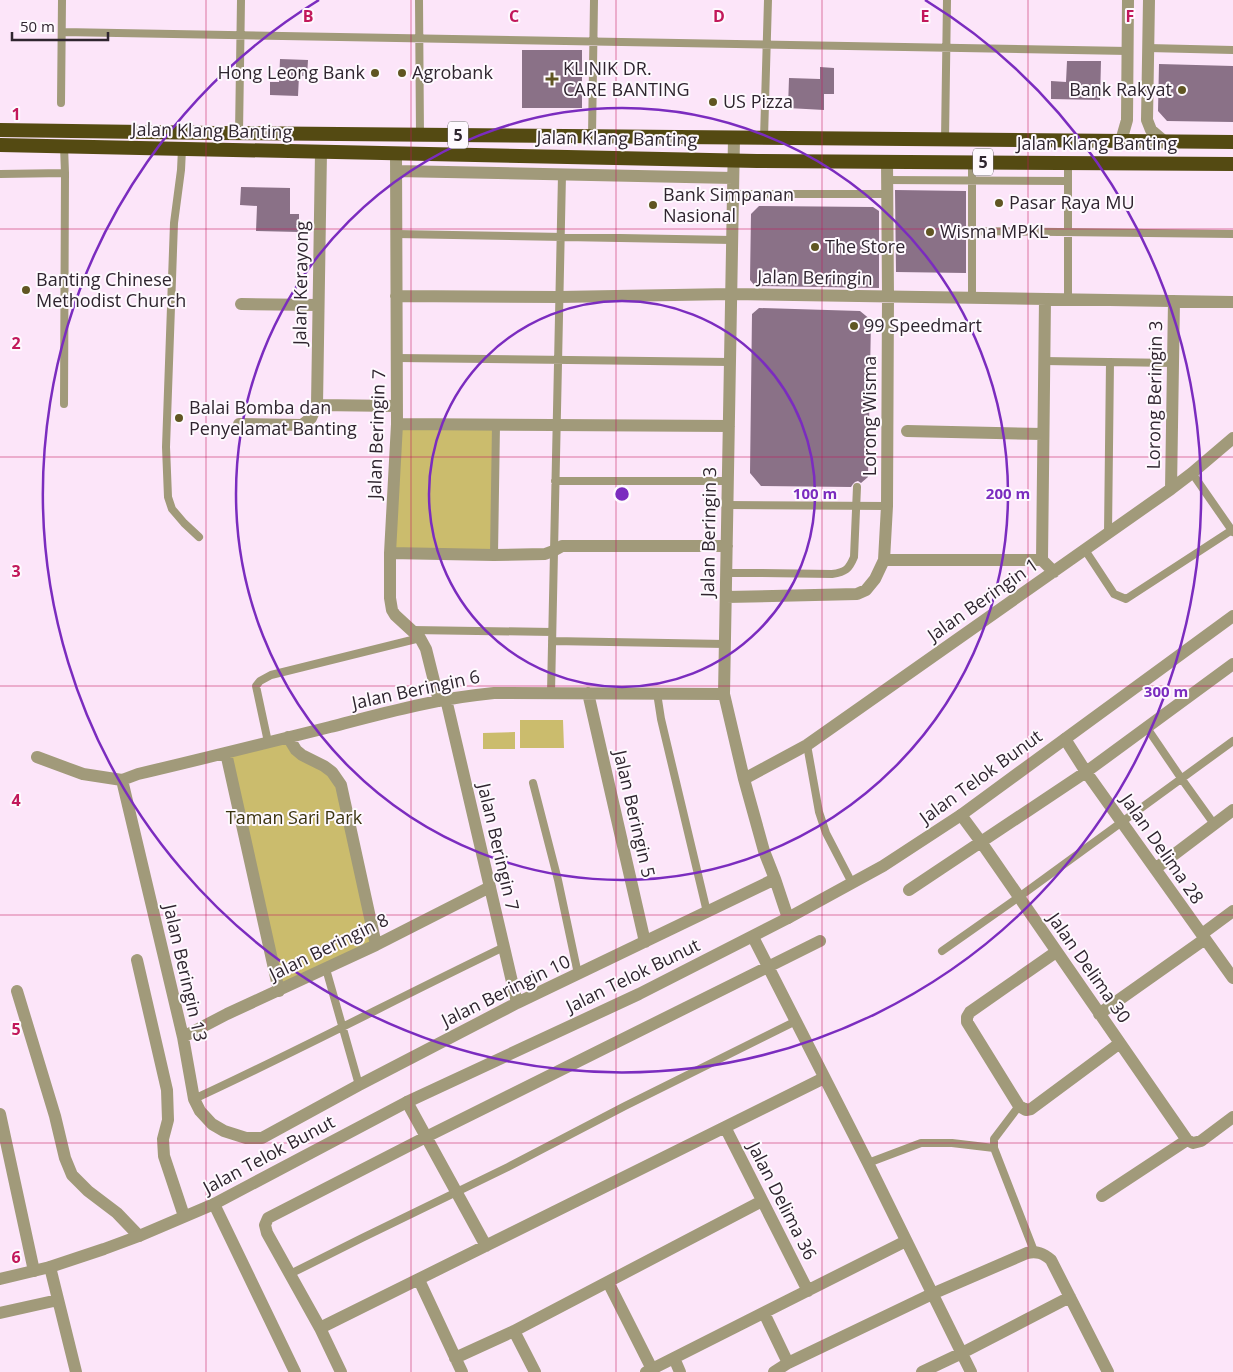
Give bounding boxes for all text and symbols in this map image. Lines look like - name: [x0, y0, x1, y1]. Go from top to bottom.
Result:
- text: B: [303, 5, 313, 27]
- text: C: [509, 5, 519, 27]
- text: D: [713, 5, 725, 27]
- text: E: [921, 5, 930, 27]
- text: F: [1126, 5, 1134, 27]
- scale bar: [12, 10, 109, 42]
- text: 50 m: [20, 16, 55, 36]
- place label: KLINIK DR. CARE BANTING: [563, 56, 690, 101]
- place label: Hong Leong Bank: [217, 60, 366, 84]
- place label: Agrobank: [412, 60, 493, 84]
- marker: Hong Leong Bank: [369, 67, 381, 79]
- marker: Agrobank: [396, 67, 408, 79]
- marker: KLINIK DR. CARE BANTING: [545, 72, 559, 86]
- place label: Bank Rakyat: [1069, 77, 1172, 101]
- marker: Bank Rakyat: [1176, 84, 1188, 96]
- place label: US Pizza: [723, 89, 793, 113]
- marker: US Pizza: [707, 96, 719, 108]
- text: 1: [11, 103, 21, 125]
- street label: Jalan Klang Banting: [130, 117, 293, 143]
- road number: 5: [448, 122, 468, 148]
- street label: Jalan Klang Banting: [535, 125, 698, 151]
- street label: Jalan Klang Banting: [1015, 131, 1178, 155]
- road number: 5: [973, 148, 993, 176]
- place label: Bank Simpanan Nasional: [663, 182, 794, 227]
- place label: Pasar Raya MU: [1009, 190, 1135, 214]
- marker: Pasar Raya MU: [993, 197, 1005, 209]
- marker: Bank Simpanan Nasional: [647, 199, 659, 211]
- place label: Wisma MPKL: [940, 219, 1049, 243]
- street label: Jalan Kerayong: [287, 220, 313, 347]
- marker: Wisma MPKL: [924, 226, 936, 238]
- place label: The Store: [825, 234, 905, 258]
- marker: The Store: [809, 241, 821, 253]
- street label: Jalan Beringin: [755, 264, 873, 290]
- place label: Banting Chinese Methodist Church: [36, 267, 186, 312]
- marker: Banting Chinese Methodist Church: [20, 284, 32, 296]
- place label: 99 Speedmart: [864, 313, 982, 337]
- marker: 99 Speedmart: [848, 320, 860, 332]
- street label: Lorong Beringin 3: [1141, 320, 1167, 470]
- text: 2: [11, 332, 21, 354]
- street label: Lorong Wisma: [857, 356, 881, 476]
- street label: Jalan Beringin 7: [362, 369, 390, 501]
- place label: Balai Bomba dan Penyelamat Banting: [189, 395, 357, 440]
- marker: Balai Bomba dan Penyelamat Banting: [173, 412, 185, 424]
- street label: Jalan Beringin 3: [695, 467, 721, 599]
- text: 100 m: [793, 483, 837, 503]
- text: 200 m: [986, 483, 1030, 503]
- centre of rings: [613, 485, 631, 503]
- street label: Jalan Beringin 1: [921, 552, 1043, 647]
- text: 3: [11, 560, 21, 582]
- street label: Jalan Beringin 6: [348, 664, 482, 715]
- text: 300 m: [1144, 681, 1188, 701]
- street label: Jalan Telok Bunut: [913, 724, 1046, 830]
- street label: Jalan Beringin 5: [608, 746, 661, 880]
- street label: Jalan Beringin 7: [472, 779, 525, 913]
- street label: Jalan Delima 28: [1115, 787, 1210, 908]
- text: 4: [11, 789, 21, 811]
- park label: Taman Sari Park: [226, 805, 363, 829]
- street label: Jalan Beringin 13: [158, 900, 213, 1044]
- street label: Jalan Delima 30: [1042, 906, 1137, 1027]
- street label: Jalan Beringin 8: [263, 907, 392, 986]
- street label: Jalan Telok Bunut: [560, 932, 703, 1019]
- street label: Jalan Beringin 10: [435, 949, 574, 1033]
- text: 5: [11, 1018, 21, 1040]
- street label: Jalan Telok Bunut: [197, 1109, 339, 1200]
- street label: Jalan Delima 36: [742, 1136, 823, 1264]
- text: 6: [11, 1246, 21, 1268]

